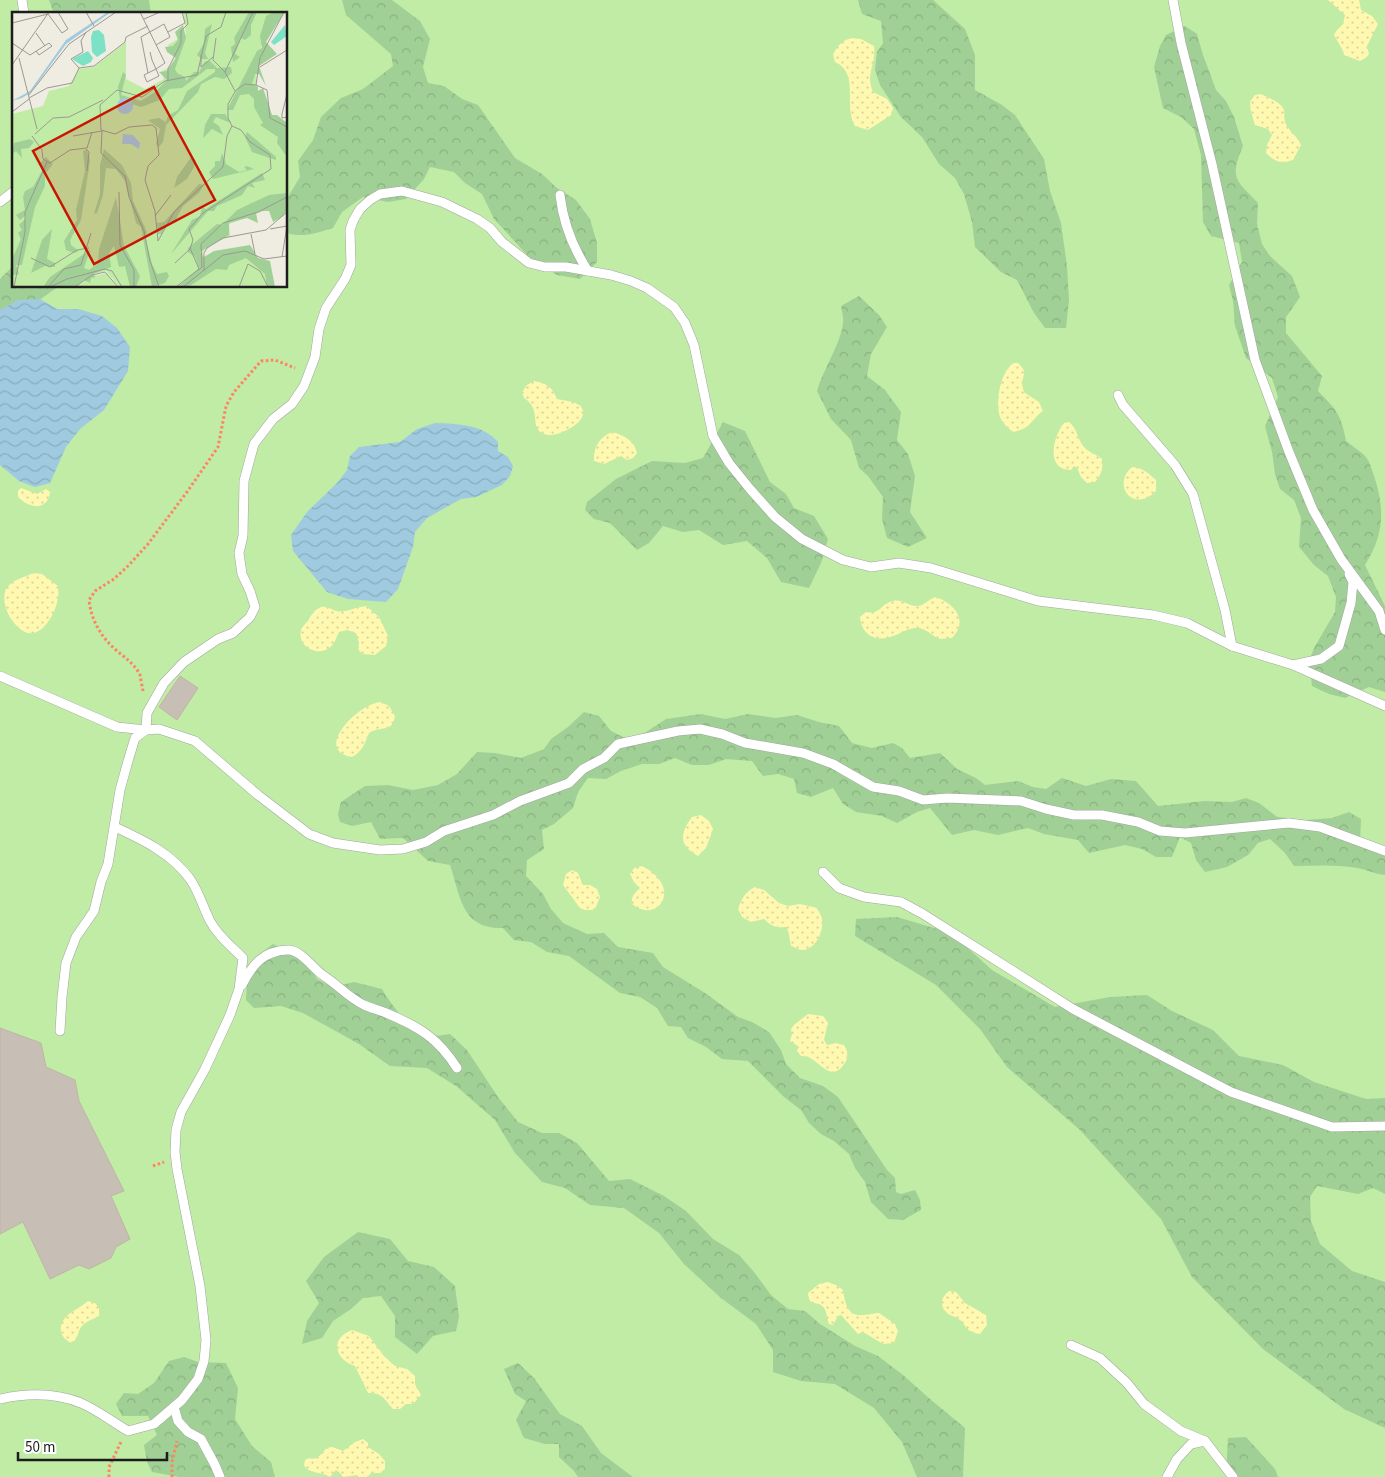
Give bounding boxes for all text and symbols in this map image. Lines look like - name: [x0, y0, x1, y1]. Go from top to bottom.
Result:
- inset map: [12, 12, 288, 288]
- scale bar: [18, 1430, 166, 1462]
- text: 50 m: [25, 1437, 55, 1458]

